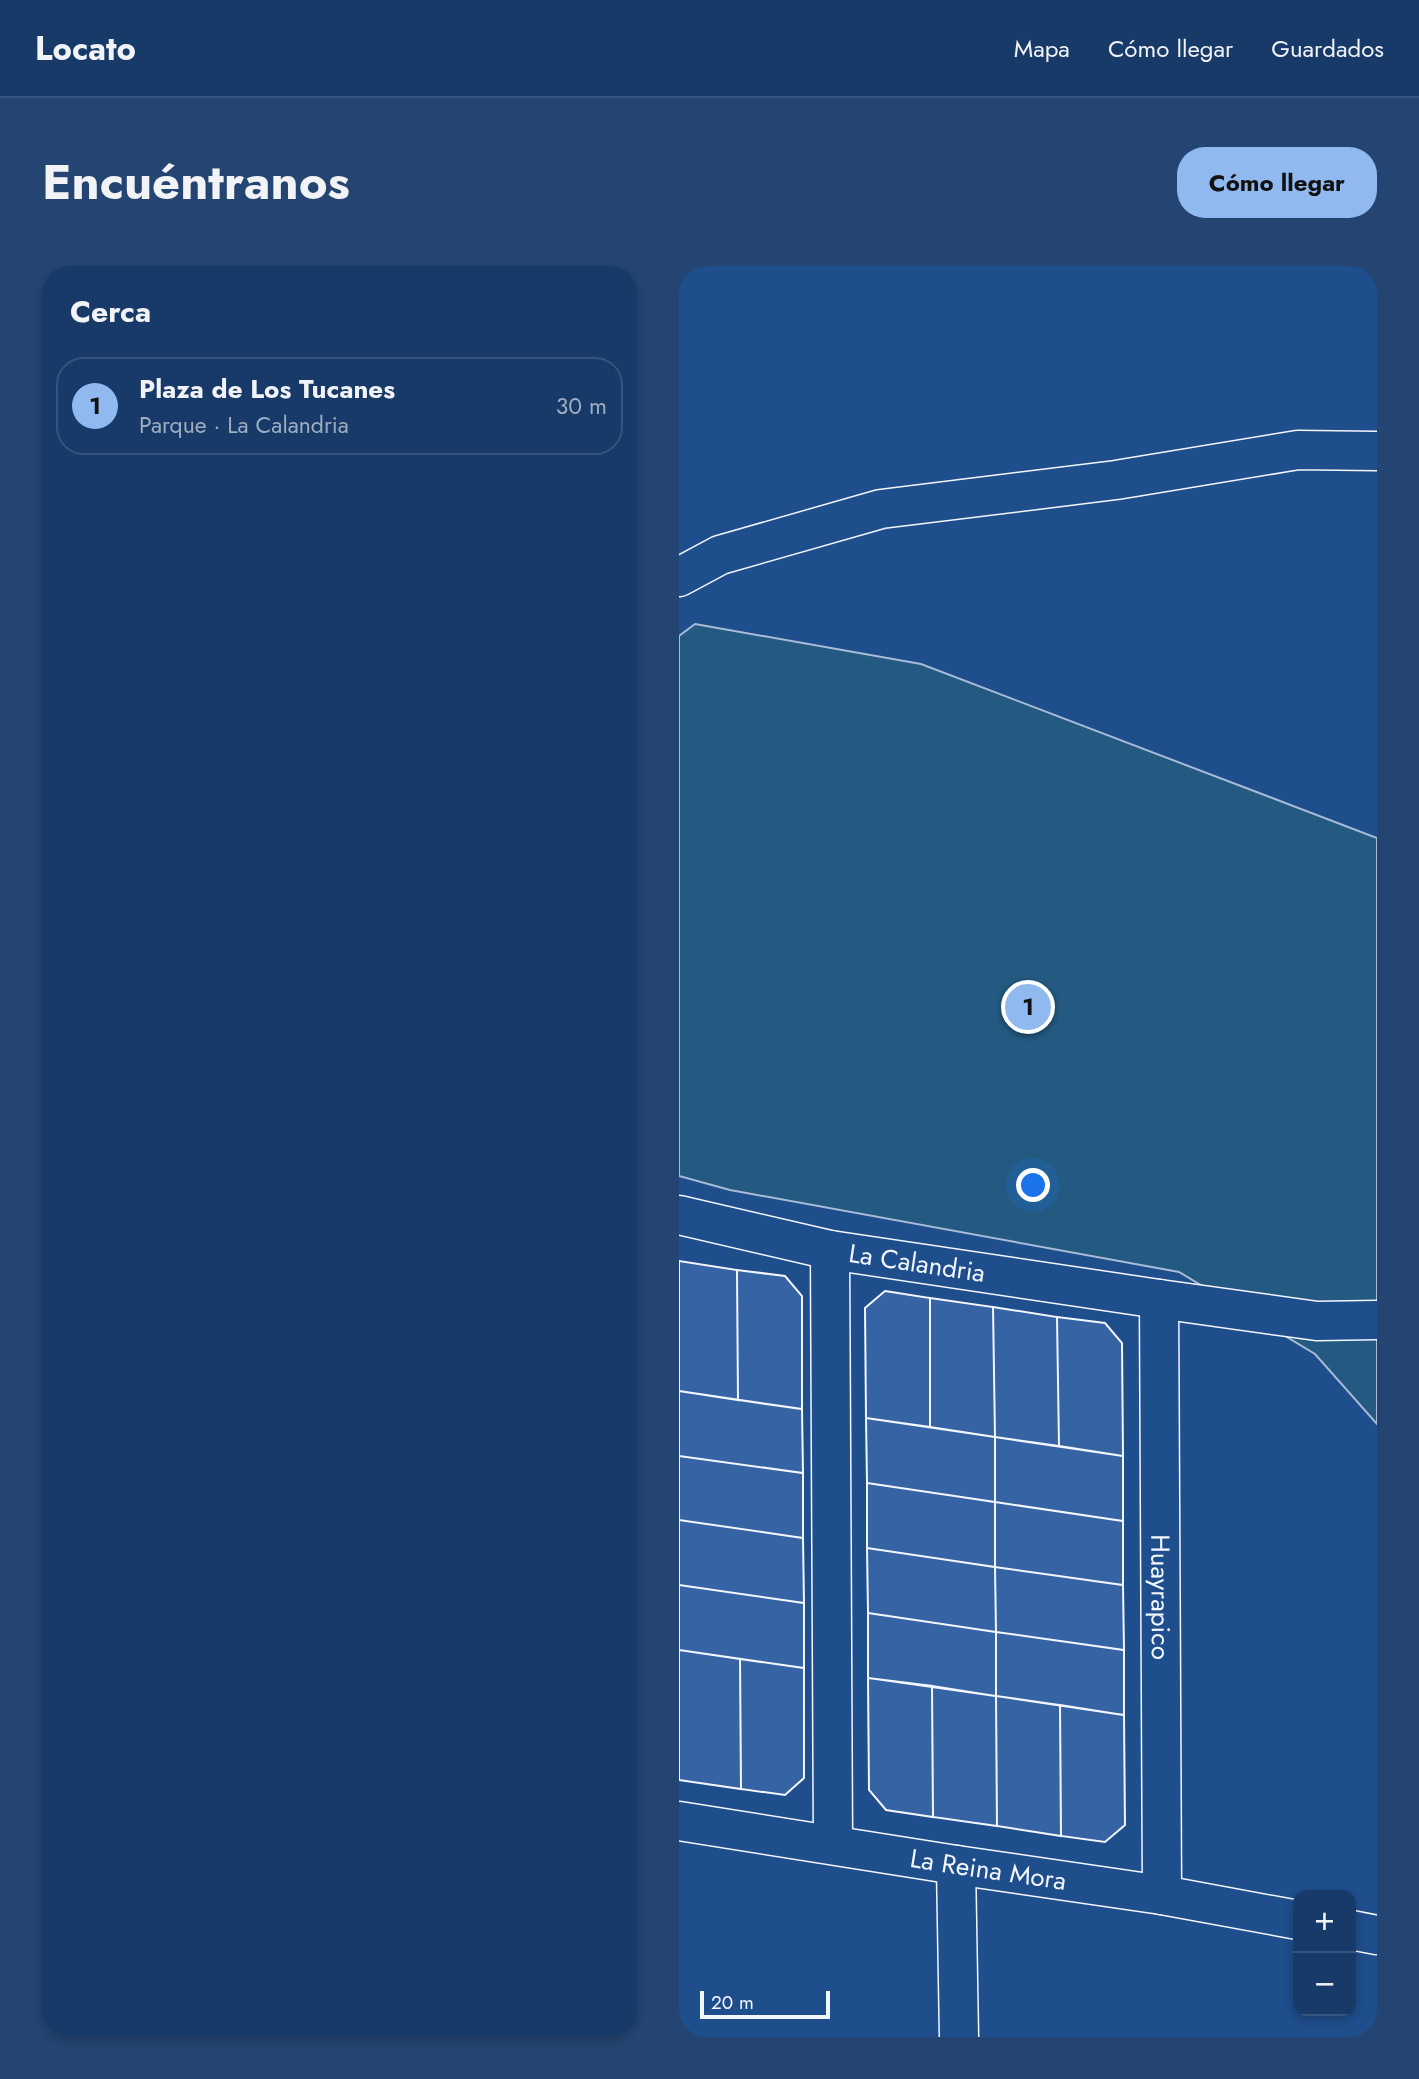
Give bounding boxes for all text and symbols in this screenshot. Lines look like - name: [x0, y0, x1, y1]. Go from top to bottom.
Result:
- text: Locato: [35, 25, 136, 72]
- text: Mapa: [1014, 31, 1070, 66]
- text: Cómo llegar: [1108, 31, 1233, 66]
- text: Guardados: [1271, 31, 1384, 66]
- text: Encuéntranos: [42, 147, 350, 217]
- button: Cómo llegar: [1177, 147, 1377, 218]
- text: Cerca: [70, 290, 151, 333]
- text: Plaza de Los Tucanes: [139, 370, 395, 408]
- text: 1: [89, 389, 101, 423]
- text: 30 m: [556, 389, 607, 423]
- text: Parque · La Calandria: [139, 408, 349, 442]
- pin: 1: [1005, 981, 1051, 1033]
- your location: [1016, 1168, 1050, 1202]
- street label: La Calandria: [846, 1234, 988, 1292]
- street label: Huayrapico: [1141, 1534, 1180, 1660]
- street label: La Reina Mora: [907, 1839, 1069, 1900]
- map controls: [1293, 1890, 1356, 2016]
- button: +: [1293, 1890, 1356, 1953]
- button: −: [1293, 1953, 1356, 2016]
- scale bar: [700, 1988, 829, 2020]
- text: 20 m: [711, 1989, 754, 2016]

